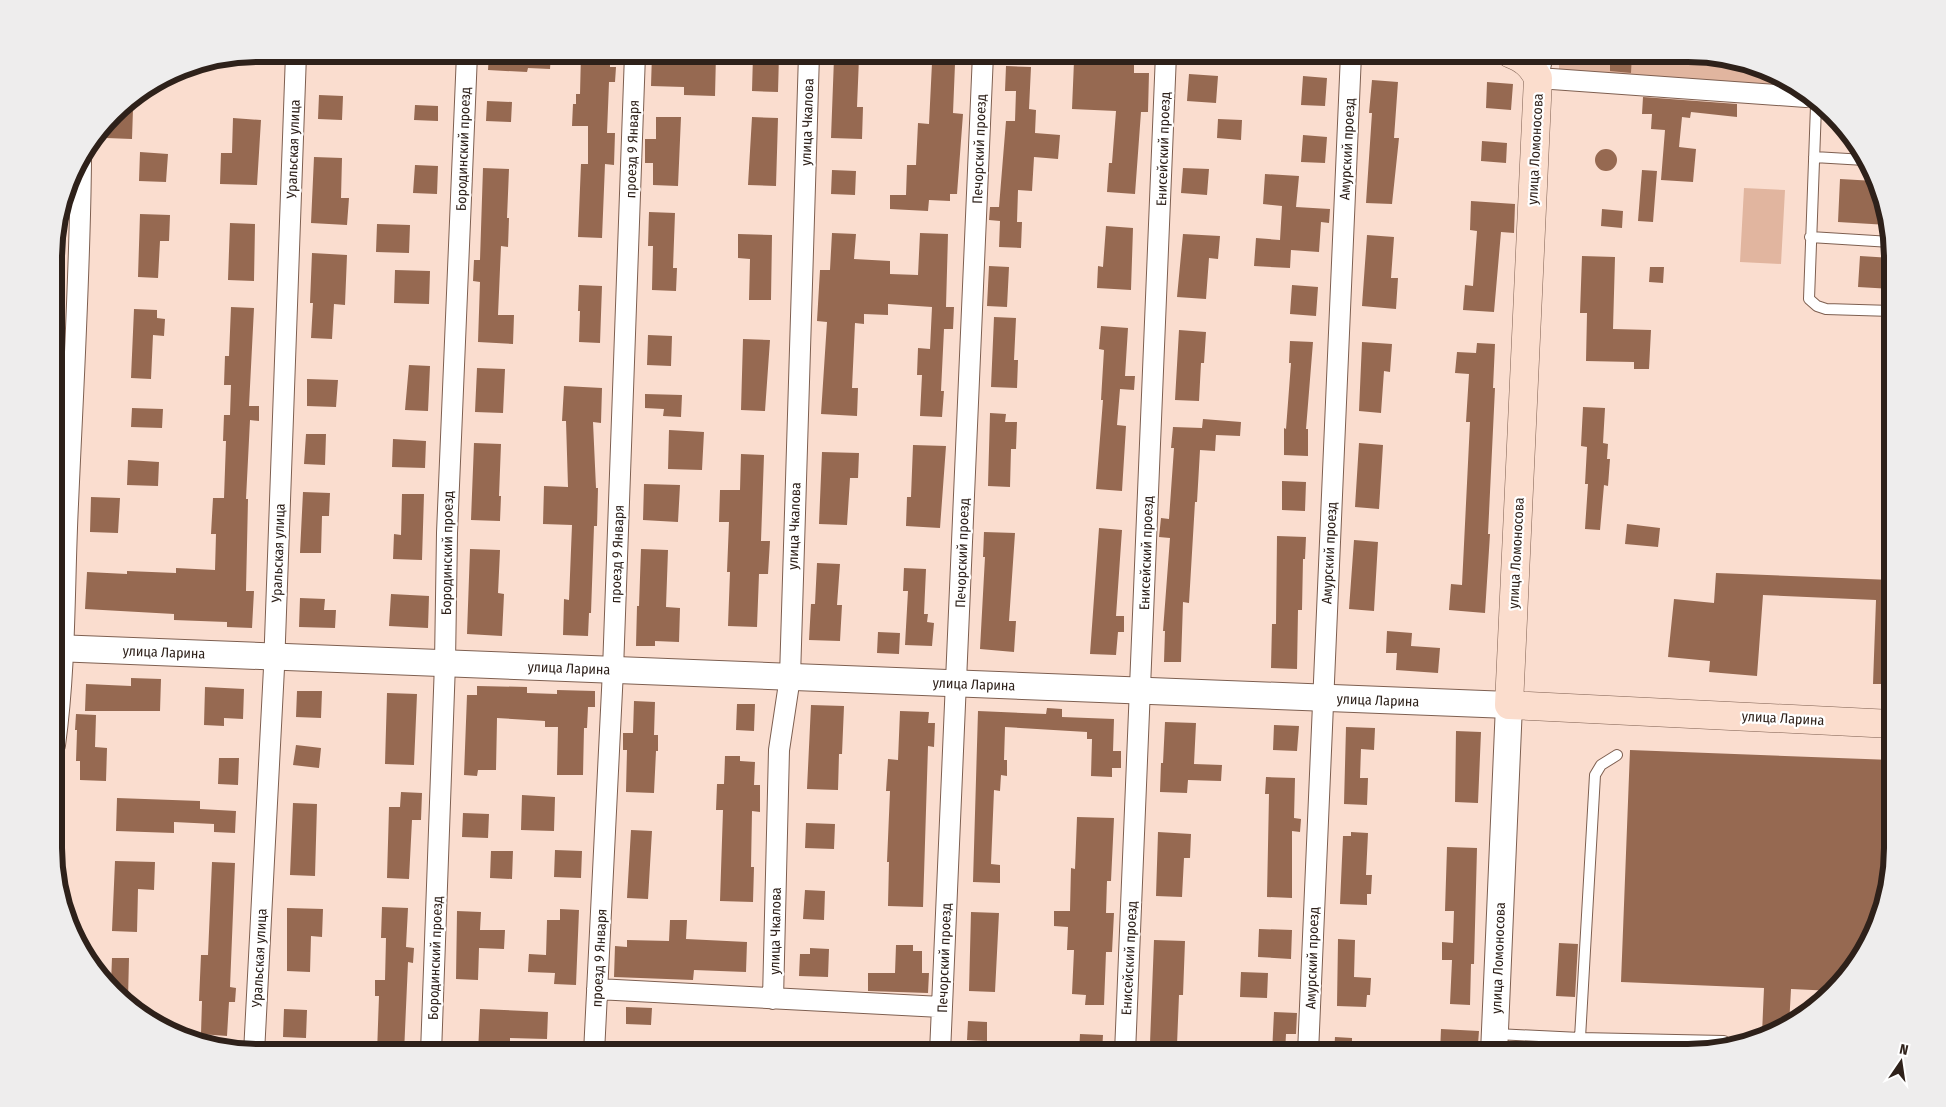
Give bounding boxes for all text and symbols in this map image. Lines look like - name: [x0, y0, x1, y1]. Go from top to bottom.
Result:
- street label: улица Чкалова: [797, 78, 818, 166]
- street label: Бородинский проезд: [453, 87, 474, 211]
- street label: Енисейский проезд: [1153, 92, 1174, 206]
- street label: улица Ломоносова: [1524, 93, 1547, 205]
- street label: Печорский проезд: [969, 94, 990, 204]
- street label: Амурский проезд: [1336, 97, 1359, 201]
- street label: Уральская улица: [283, 99, 304, 200]
- street label: проезд 9 Января: [622, 100, 643, 199]
- street label: улица Чкалова: [784, 482, 805, 570]
- street label: Бородинский проезд: [438, 491, 457, 615]
- street label: Енисейский проезд: [1136, 496, 1157, 610]
- street label: улица Ломоносова: [1505, 497, 1528, 609]
- street label: Печорский проезд: [952, 498, 973, 608]
- street label: Амурский проезд: [1318, 501, 1341, 605]
- street label: Уральская улица: [268, 503, 289, 604]
- street label: проезд 9 Января: [607, 505, 628, 604]
- street label: улица Ларина: [122, 643, 206, 662]
- street label: улица Ларина: [527, 659, 611, 678]
- street label: улица Ларина: [932, 675, 1016, 694]
- street label: улица Ларина: [1336, 691, 1420, 710]
- street label: улица Ларина: [1741, 708, 1825, 729]
- street label: улица Чкалова: [766, 887, 785, 975]
- street label: Бородинский проезд: [425, 896, 446, 1020]
- street label: Енисейский проезд: [1118, 900, 1141, 1016]
- street label: улица Ломоносова: [1488, 902, 1509, 1014]
- street label: Печорский проезд: [934, 903, 955, 1013]
- street label: Амурский проезд: [1302, 907, 1323, 1009]
- street label: Уральская улица: [248, 908, 271, 1009]
- street label: проезд 9 Января: [588, 908, 611, 1008]
- north arrow: [1876, 1037, 1926, 1087]
- text: N: [1898, 1041, 1910, 1059]

